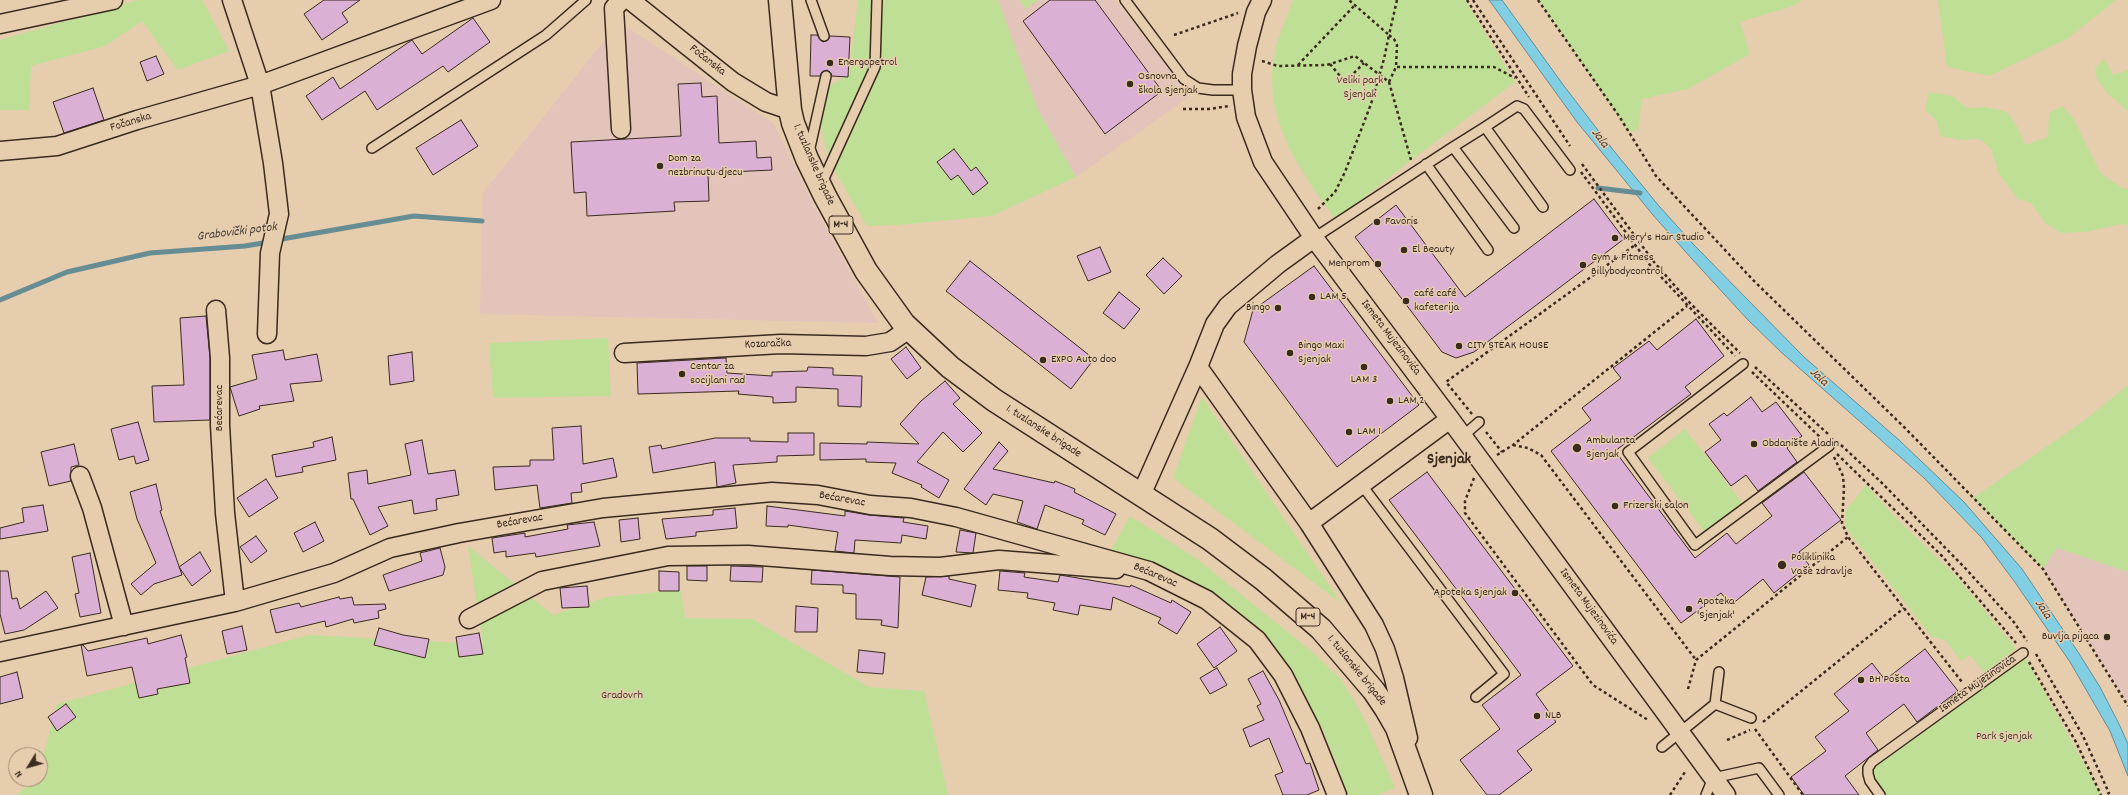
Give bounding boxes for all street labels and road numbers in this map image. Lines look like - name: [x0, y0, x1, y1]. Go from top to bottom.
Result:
- street label: Fočanska: [686, 42, 728, 80]
- street label: Fočanska: [109, 110, 153, 136]
- street label: 1. tuzlanske brigade: [789, 122, 837, 208]
- road number: M-4: [829, 216, 853, 234]
- street label: Ismeta Mujezinovića: [1357, 297, 1423, 379]
- street label: Kozaračka: [745, 337, 791, 353]
- street label: Bećarevac: [213, 385, 227, 431]
- street label: 1. tuzlanske brigade: [1003, 402, 1083, 462]
- street label: Bećarevac: [818, 489, 866, 511]
- street label: Bećarevac: [496, 511, 544, 533]
- street label: Bećarevac: [1131, 560, 1179, 592]
- street label: Ismeta Mujezinovića: [1555, 566, 1621, 648]
- road number: M-4: [1296, 608, 1320, 626]
- street label: 1. tuzlanske brigade: [1323, 633, 1389, 709]
- street label: Ismeta Mujezinovića: [1937, 653, 2019, 717]

